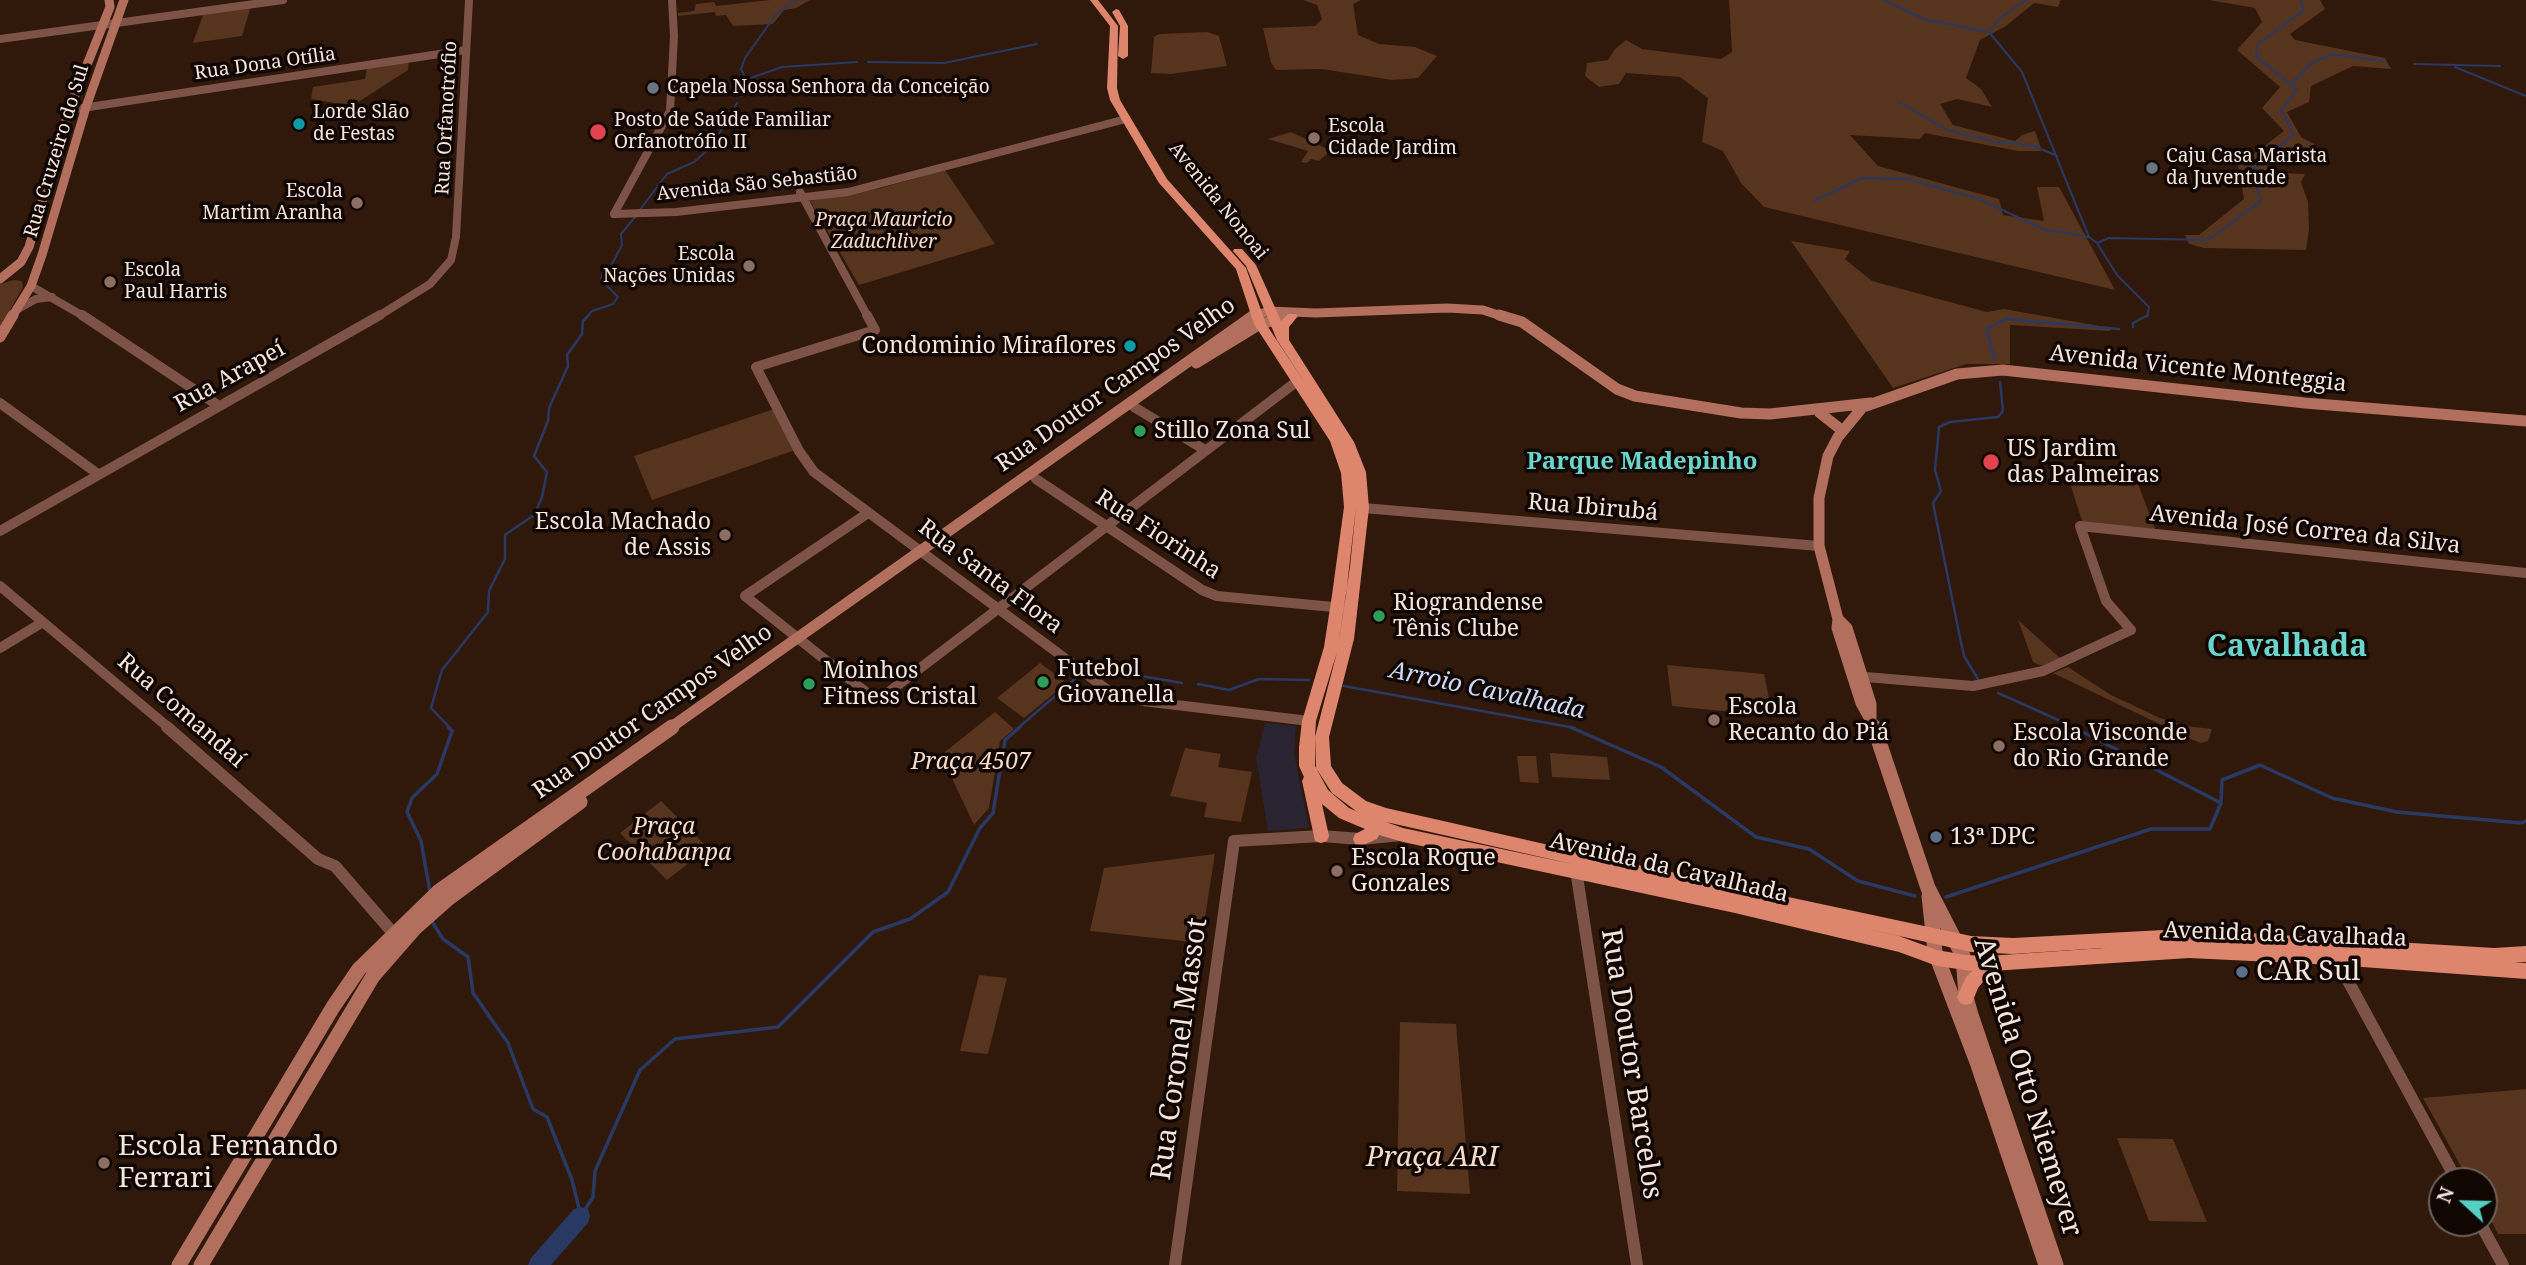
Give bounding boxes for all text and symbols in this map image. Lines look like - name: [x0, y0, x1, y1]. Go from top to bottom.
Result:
- street label: Rua Orfanotrófio: [432, 40, 462, 196]
- street label: Rua Dona Otília: [193, 43, 337, 85]
- street label: Rua Cruzeiro do Sul: [20, 62, 94, 240]
- place label: Capela Nossa Senhora da Conceição: [667, 77, 990, 99]
- marker: Capela Nossa Senhora da Conceição: [645, 80, 661, 96]
- place label: Lorde Slão de Festas: [313, 102, 409, 146]
- place label: Posto de Saúde Familiar Orfanotrófio II: [614, 110, 831, 154]
- marker: Lorde Slão de Festas: [291, 116, 307, 132]
- place label: Escola Cidade Jardim: [1328, 116, 1457, 160]
- marker: Posto de Saúde Familiar Orfanotrófio II: [588, 122, 608, 142]
- marker: Escola Cidade Jardim: [1306, 130, 1322, 146]
- street label: Avenida Nonoai: [1164, 138, 1272, 264]
- place label: Caju Casa Marista da Juventude: [2166, 146, 2327, 190]
- marker: Caju Casa Marista da Juventude: [2144, 160, 2160, 176]
- street label: Avenida São Sebastião: [655, 162, 859, 206]
- place label: Escola Martim Aranha: [202, 181, 343, 225]
- marker: Escola Martim Aranha: [349, 195, 365, 211]
- park label: Praça Mauricio Zaduchliver: [815, 210, 953, 254]
- place label: Escola Nações Unidas: [603, 244, 735, 288]
- marker: Escola Nações Unidas: [741, 258, 757, 274]
- place label: Escola Paul Harris: [124, 260, 227, 304]
- marker: Escola Paul Harris: [102, 274, 118, 290]
- street label: Rua Doutor Campos Velho: [991, 292, 1241, 478]
- place label: Condominio Miraflores: [862, 332, 1116, 360]
- street label: Rua Arapeí: [170, 335, 290, 419]
- marker: Condominio Miraflores: [1122, 338, 1138, 354]
- street label: Avenida Vicente Monteggia: [2048, 340, 2348, 398]
- place label: Stillo Zona Sul: [1154, 417, 1310, 445]
- marker: Stillo Zona Sul: [1132, 423, 1148, 439]
- place label: US Jardim das Palmeiras: [2007, 435, 2159, 489]
- district label: Parque Madepinho: [1526, 448, 1758, 476]
- marker: US Jardim das Palmeiras: [1981, 452, 2001, 472]
- street label: Rua Fiorinha: [1090, 484, 1226, 586]
- street label: Rua Ibirubá: [1527, 489, 1659, 527]
- street label: Avenida José Correa da Silva: [2148, 500, 2462, 560]
- place label: Escola Machado de Assis: [535, 508, 711, 562]
- street label: Rua Santa Flora: [913, 514, 1067, 640]
- marker: Escola Machado de Assis: [717, 527, 733, 543]
- place label: Riograndense Tênis Clube: [1393, 589, 1543, 643]
- marker: Riograndense Tênis Clube: [1371, 608, 1387, 624]
- street label: Rua Doutor Campos Velho: [528, 619, 778, 805]
- district label: Cavalhada: [2207, 629, 2367, 665]
- street label: Rua Comandaí: [112, 648, 250, 774]
- place label: Futebol Giovanella: [1057, 655, 1175, 709]
- water label: Arroio Cavalhada: [1387, 656, 1587, 726]
- place label: Moinhos Fitness Cristal: [823, 657, 977, 711]
- marker: Futebol Giovanella: [1035, 674, 1051, 690]
- marker: Moinhos Fitness Cristal: [801, 676, 817, 692]
- place label: Escola Recanto do Piá: [1728, 693, 1889, 747]
- marker: Escola Recanto do Piá: [1706, 712, 1722, 728]
- place label: Escola Visconde do Rio Grande: [2013, 719, 2187, 773]
- marker: Escola Visconde do Rio Grande: [1991, 738, 2007, 754]
- park label: Praça 4507: [911, 748, 1031, 776]
- park label: Praça Coohabanpa: [597, 813, 731, 867]
- place label: 13ª DPC: [1950, 823, 2035, 851]
- street label: Avenida da Cavalhada: [1547, 827, 1791, 909]
- marker: 13ª DPC: [1928, 829, 1944, 845]
- place label: Escola Roque Gonzales: [1351, 844, 1496, 898]
- marker: Escola Roque Gonzales: [1329, 863, 1345, 879]
- street label: Rua Coronel Massot: [1145, 916, 1215, 1182]
- street label: Avenida da Cavalhada: [2163, 917, 2407, 953]
- street label: Rua Doutor Barcelos: [1593, 926, 1669, 1202]
- street label: Avenida Otto Niemeyer: [1965, 933, 2089, 1241]
- place label: CAR Sul: [2256, 955, 2360, 989]
- marker: CAR Sul: [2234, 964, 2250, 980]
- place label: Escola Fernando Ferrari: [118, 1130, 339, 1196]
- park label: Praça ARI: [1366, 1141, 1498, 1175]
- marker: Escola Fernando Ferrari: [96, 1155, 112, 1171]
- north arrow: [2428, 1167, 2498, 1237]
- text: N: [2431, 1183, 2460, 1207]

